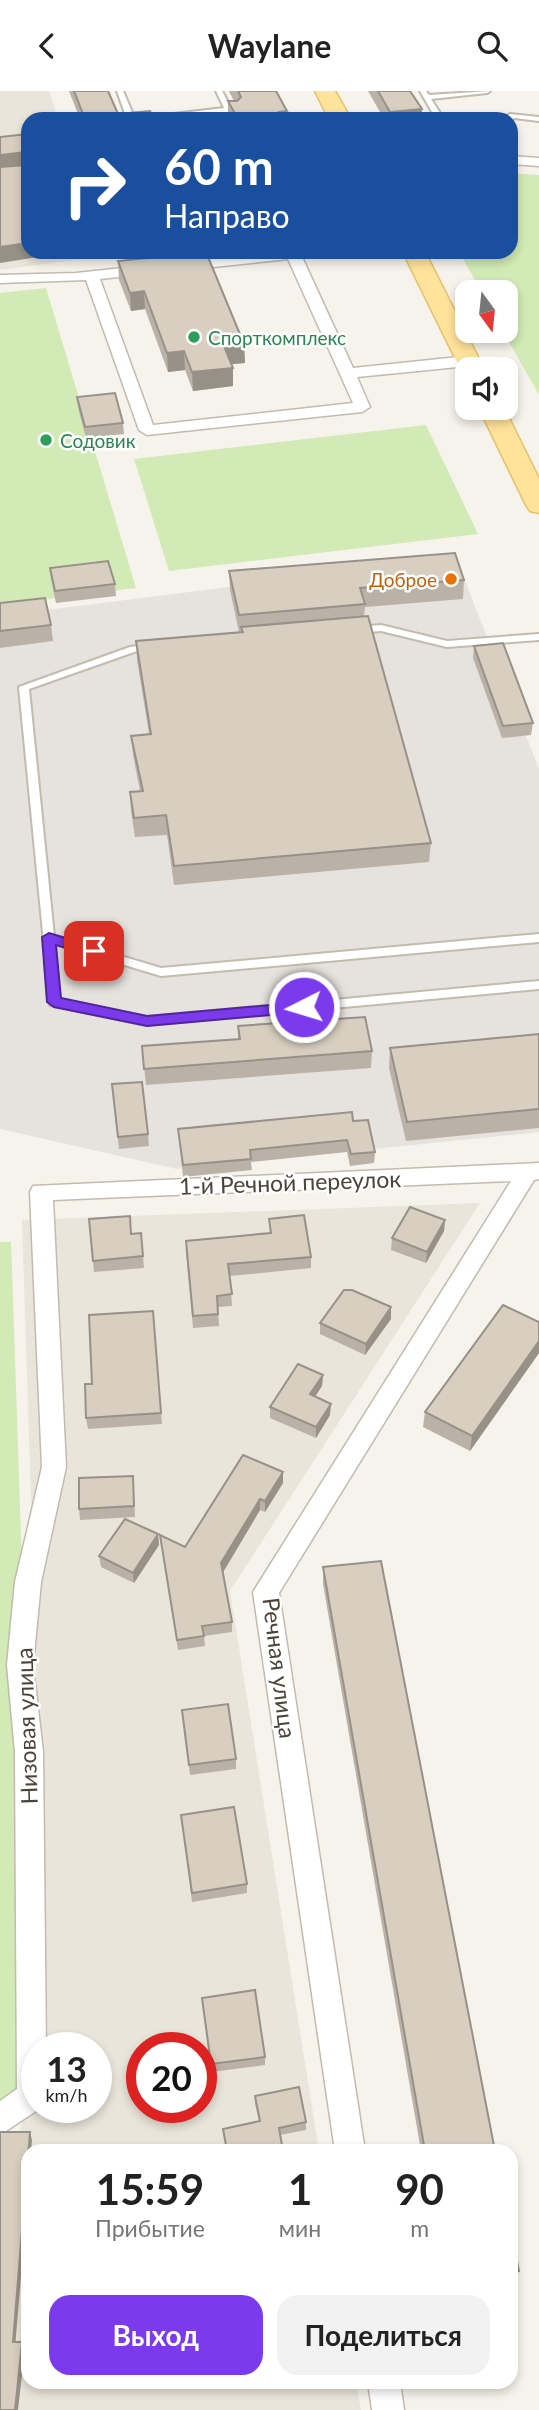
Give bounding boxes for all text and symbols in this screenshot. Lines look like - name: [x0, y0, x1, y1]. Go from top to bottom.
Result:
- text: Waylane: [208, 26, 331, 65]
- icon: back: [28, 27, 66, 65]
- icon: search: [473, 27, 511, 65]
- text: 60 m: [164, 137, 274, 195]
- icon: right: [49, 140, 140, 231]
- text: Направо: [164, 196, 290, 235]
- north arrow: [455, 280, 518, 343]
- map controls: [455, 280, 518, 420]
- place label: Спорткомплекс: [208, 326, 346, 349]
- marker: Спорткомплекс: [186, 329, 202, 345]
- button: sound: [455, 357, 518, 420]
- place label: Содовик: [60, 429, 136, 452]
- marker: Содовик: [38, 432, 54, 448]
- place label: Доброе: [369, 568, 437, 591]
- marker: Доброе: [443, 571, 459, 587]
- pin: [64, 921, 124, 981]
- icon: arrive: [75, 932, 113, 970]
- position arrow: [267, 970, 341, 1044]
- street label: 1-й Речной переулок: [178, 1164, 402, 1200]
- street label: Речная улица: [257, 1596, 303, 1740]
- street label: Низовая улица: [9, 1647, 43, 1805]
- speed limit sign: 20: [126, 2032, 217, 2123]
- text: 13: [46, 2047, 87, 2089]
- text: km/h: [45, 2084, 88, 2106]
- text: 15:59: [96, 2164, 204, 2214]
- text: 1: [288, 2164, 312, 2214]
- text: 90: [395, 2164, 444, 2214]
- text: Прибытие: [95, 2214, 205, 2242]
- text: мин: [279, 2214, 321, 2242]
- text: m: [410, 2214, 429, 2242]
- button: Выход: [49, 2295, 263, 2375]
- button: Поделиться: [277, 2295, 490, 2375]

